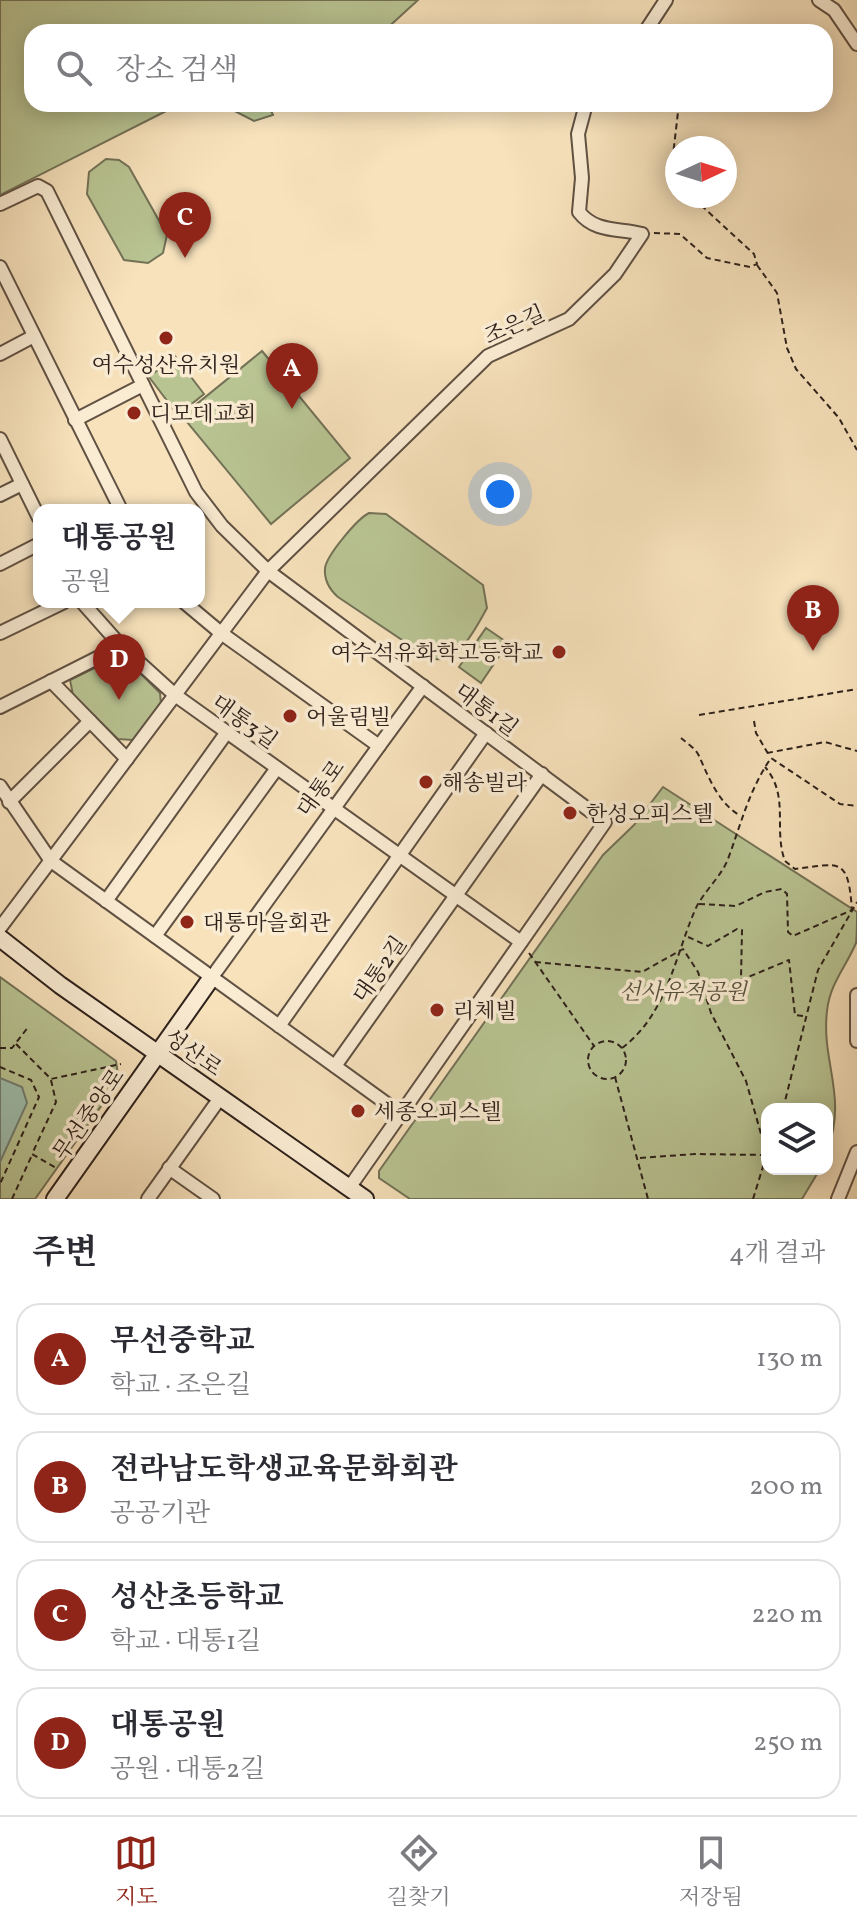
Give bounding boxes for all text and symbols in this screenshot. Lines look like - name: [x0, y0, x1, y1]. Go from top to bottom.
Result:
- search box: [24, 24, 833, 112]
- icon: search: [52, 46, 96, 90]
- text: 장소 검색: [116, 50, 238, 92]
- north arrow: [665, 136, 737, 208]
- pin: C: [159, 192, 211, 258]
- street label: 조은길: [480, 299, 550, 353]
- marker: 여수성산유치원: [157, 329, 175, 347]
- pin: A: [266, 343, 318, 409]
- place label: 여수성산유치원: [92, 351, 240, 382]
- place label: 디모데교회: [150, 400, 256, 431]
- marker: 디모데교회: [125, 404, 143, 422]
- your location: [480, 474, 520, 514]
- popup: [33, 504, 205, 608]
- text: 대통공원: [61, 518, 177, 560]
- text: 공원: [61, 565, 111, 601]
- pin: B: [787, 585, 839, 651]
- pin: D: [93, 634, 145, 700]
- place label: 여수석유화학고등학교: [330, 639, 543, 670]
- marker: 여수석유화학고등학교: [550, 643, 568, 661]
- street label: 대통1길: [447, 677, 524, 745]
- street label: 대통3길: [204, 688, 283, 758]
- place label: 어울림빌: [306, 703, 391, 734]
- marker: 어울림빌: [281, 707, 299, 725]
- street label: 대통로: [291, 755, 353, 824]
- place label: 해송빌라: [442, 769, 528, 800]
- marker: 해송빌라: [417, 773, 435, 791]
- place label: 한성오피스텔: [586, 800, 714, 831]
- marker: 한성오피스텔: [561, 804, 579, 822]
- place label: 대통마을회관: [203, 909, 331, 940]
- marker: 대통마을회관: [178, 913, 196, 931]
- street label: 대통2길: [347, 931, 415, 1010]
- park label: 선사유적공원: [619, 978, 749, 1009]
- place label: 리체빌: [453, 997, 517, 1028]
- marker: 리체빌: [428, 1001, 446, 1019]
- street label: 성산로: [158, 1023, 228, 1085]
- street label: 무선중앙로: [47, 1063, 133, 1168]
- place label: 세종오피스텔: [374, 1098, 502, 1129]
- marker: 세종오피스텔: [349, 1102, 367, 1120]
- map controls: [761, 1103, 833, 1175]
- button: layers: [761, 1103, 833, 1175]
- text: 주변: [32, 1231, 98, 1278]
- text: 4개 결과: [729, 1236, 825, 1272]
- text: 무선중학교: [110, 1321, 255, 1363]
- text: A: [51, 1341, 69, 1377]
- text: 130 m: [756, 1341, 823, 1377]
- text: 학교 · 조은길: [110, 1368, 251, 1404]
- text: 전라남도학생교육문화회관: [110, 1449, 458, 1491]
- text: B: [51, 1469, 69, 1505]
- text: 200 m: [749, 1469, 823, 1505]
- text: 공공기관: [110, 1496, 210, 1532]
- text: 성산초등학교: [110, 1577, 284, 1619]
- text: C: [52, 1597, 68, 1633]
- text: 220 m: [751, 1597, 823, 1633]
- text: 학교 · 대통1길: [110, 1624, 261, 1660]
- text: 대통공원: [110, 1705, 226, 1747]
- text: D: [50, 1725, 70, 1761]
- text: 250 m: [753, 1725, 823, 1761]
- text: 공원 · 대통2길: [110, 1752, 265, 1788]
- tab: 지도: [114, 1831, 158, 1914]
- tab: 길찾기: [387, 1831, 450, 1914]
- tab: 저장됨: [679, 1831, 743, 1914]

